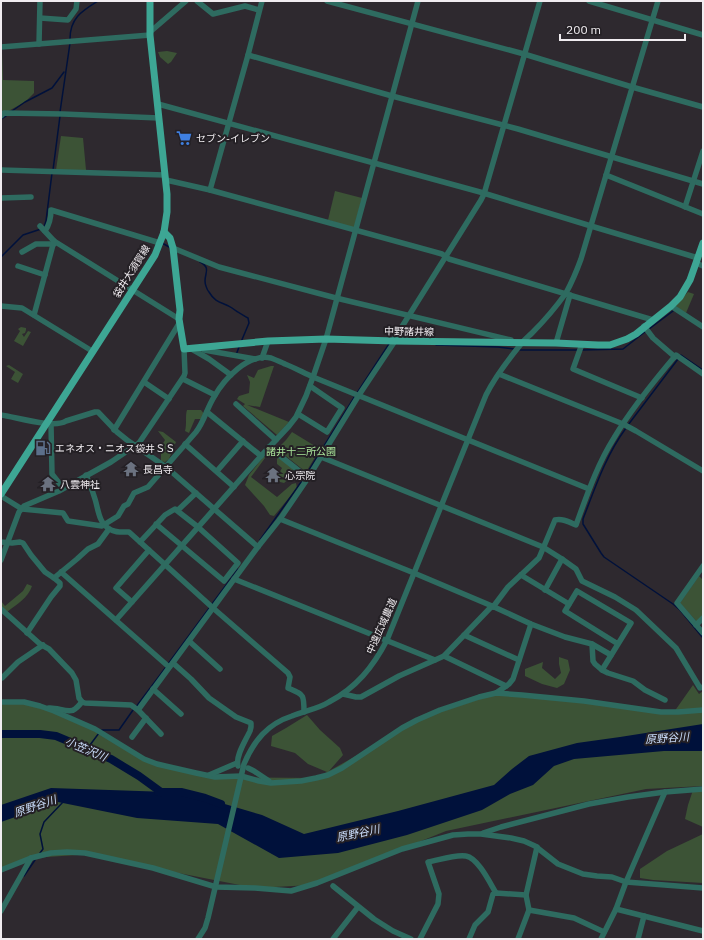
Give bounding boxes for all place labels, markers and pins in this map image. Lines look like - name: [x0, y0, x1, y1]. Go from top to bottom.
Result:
- supermarket icon: セブン-イレブン: [175, 129, 193, 147]
- place label: セブン-イレブン: [196, 132, 270, 145]
- fuel station icon: エネオス・ニオス袋井ＳＳ: [34, 439, 52, 457]
- place label: エネオス・ニオス袋井ＳＳ: [55, 442, 175, 455]
- temple icon: 長昌寺: [122, 460, 140, 478]
- place label: 長昌寺: [143, 463, 173, 476]
- temple icon: 心宗院: [264, 466, 282, 484]
- place label: 心宗院: [285, 469, 315, 482]
- temple icon: 八雲神社: [39, 475, 57, 493]
- place label: 八雲神社: [60, 478, 100, 491]

